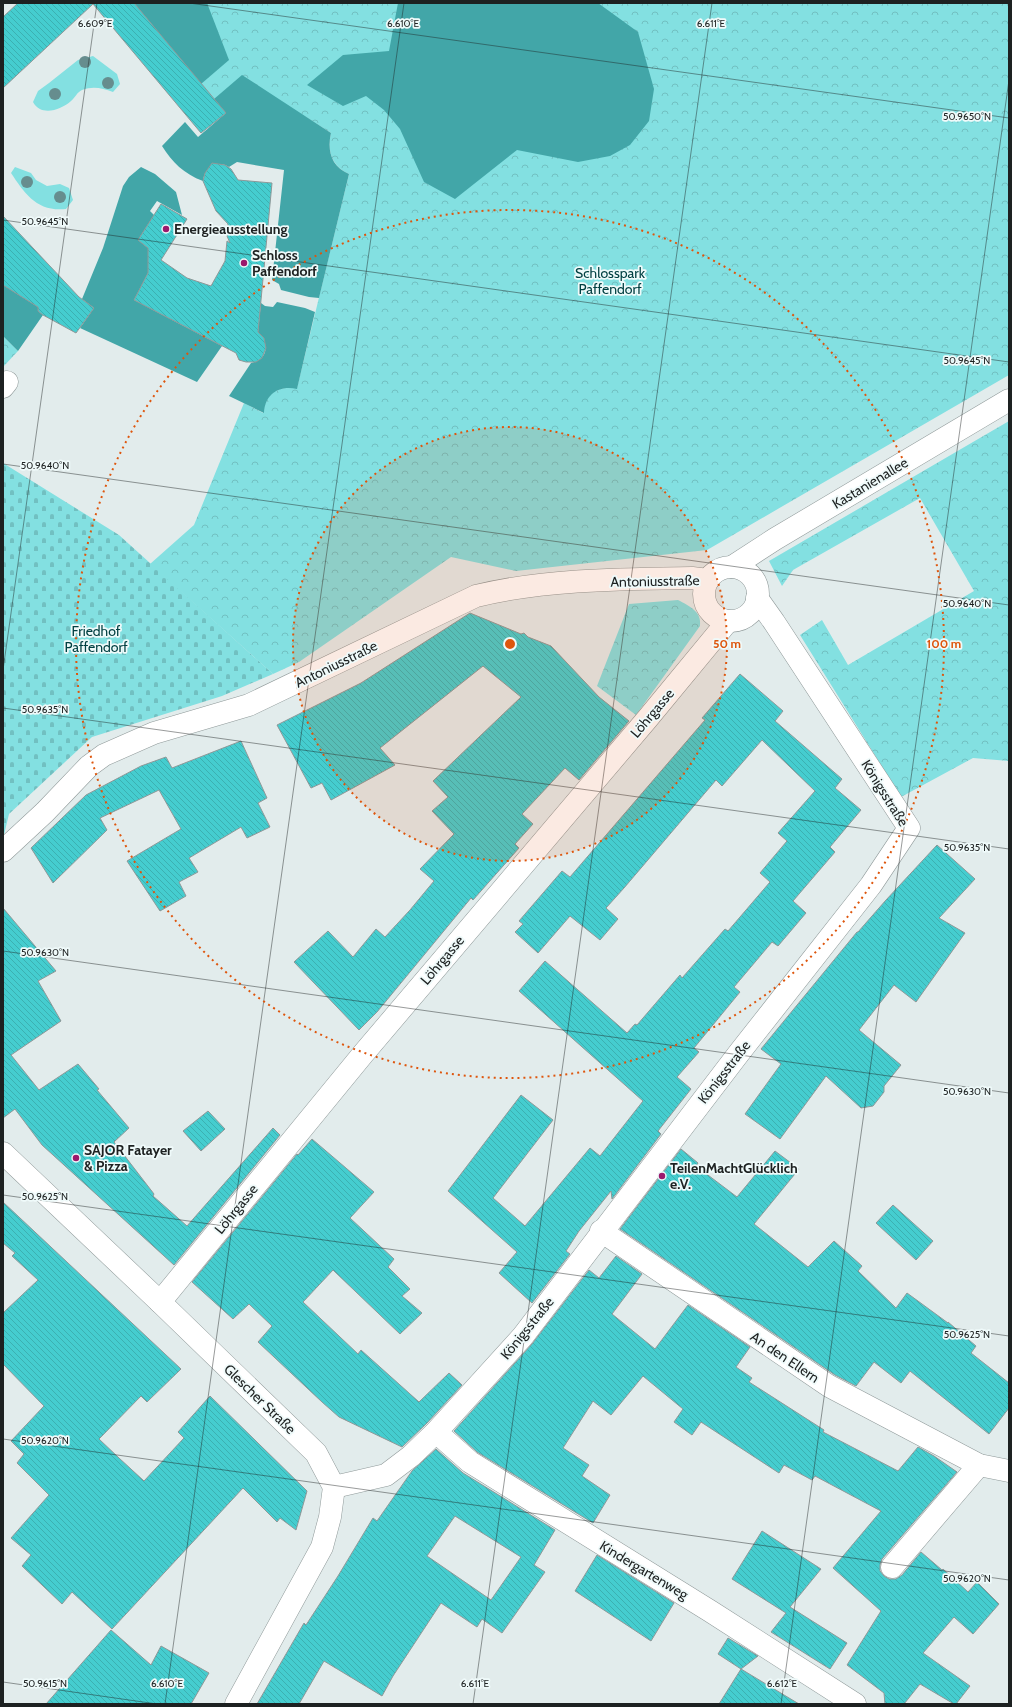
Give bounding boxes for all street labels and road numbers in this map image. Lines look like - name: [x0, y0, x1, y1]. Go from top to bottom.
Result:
- street label: Kastanienallee: [829, 453, 911, 513]
- street label: Antoniusstraße: [610, 571, 700, 591]
- street label: Antoniusstraße: [292, 636, 380, 692]
- street label: Löhrgasse: [626, 685, 678, 741]
- street label: Königsstraße: [857, 756, 913, 830]
- street label: Löhrgasse: [416, 932, 468, 988]
- street label: Königsstraße: [694, 1037, 754, 1107]
- street label: Löhrgasse: [210, 1180, 262, 1238]
- street label: Königsstraße: [496, 1293, 558, 1363]
- street label: An den Ellern: [747, 1327, 823, 1387]
- street label: Glescher Straße: [220, 1360, 300, 1438]
- street label: Kindergartenweg: [596, 1536, 692, 1604]

